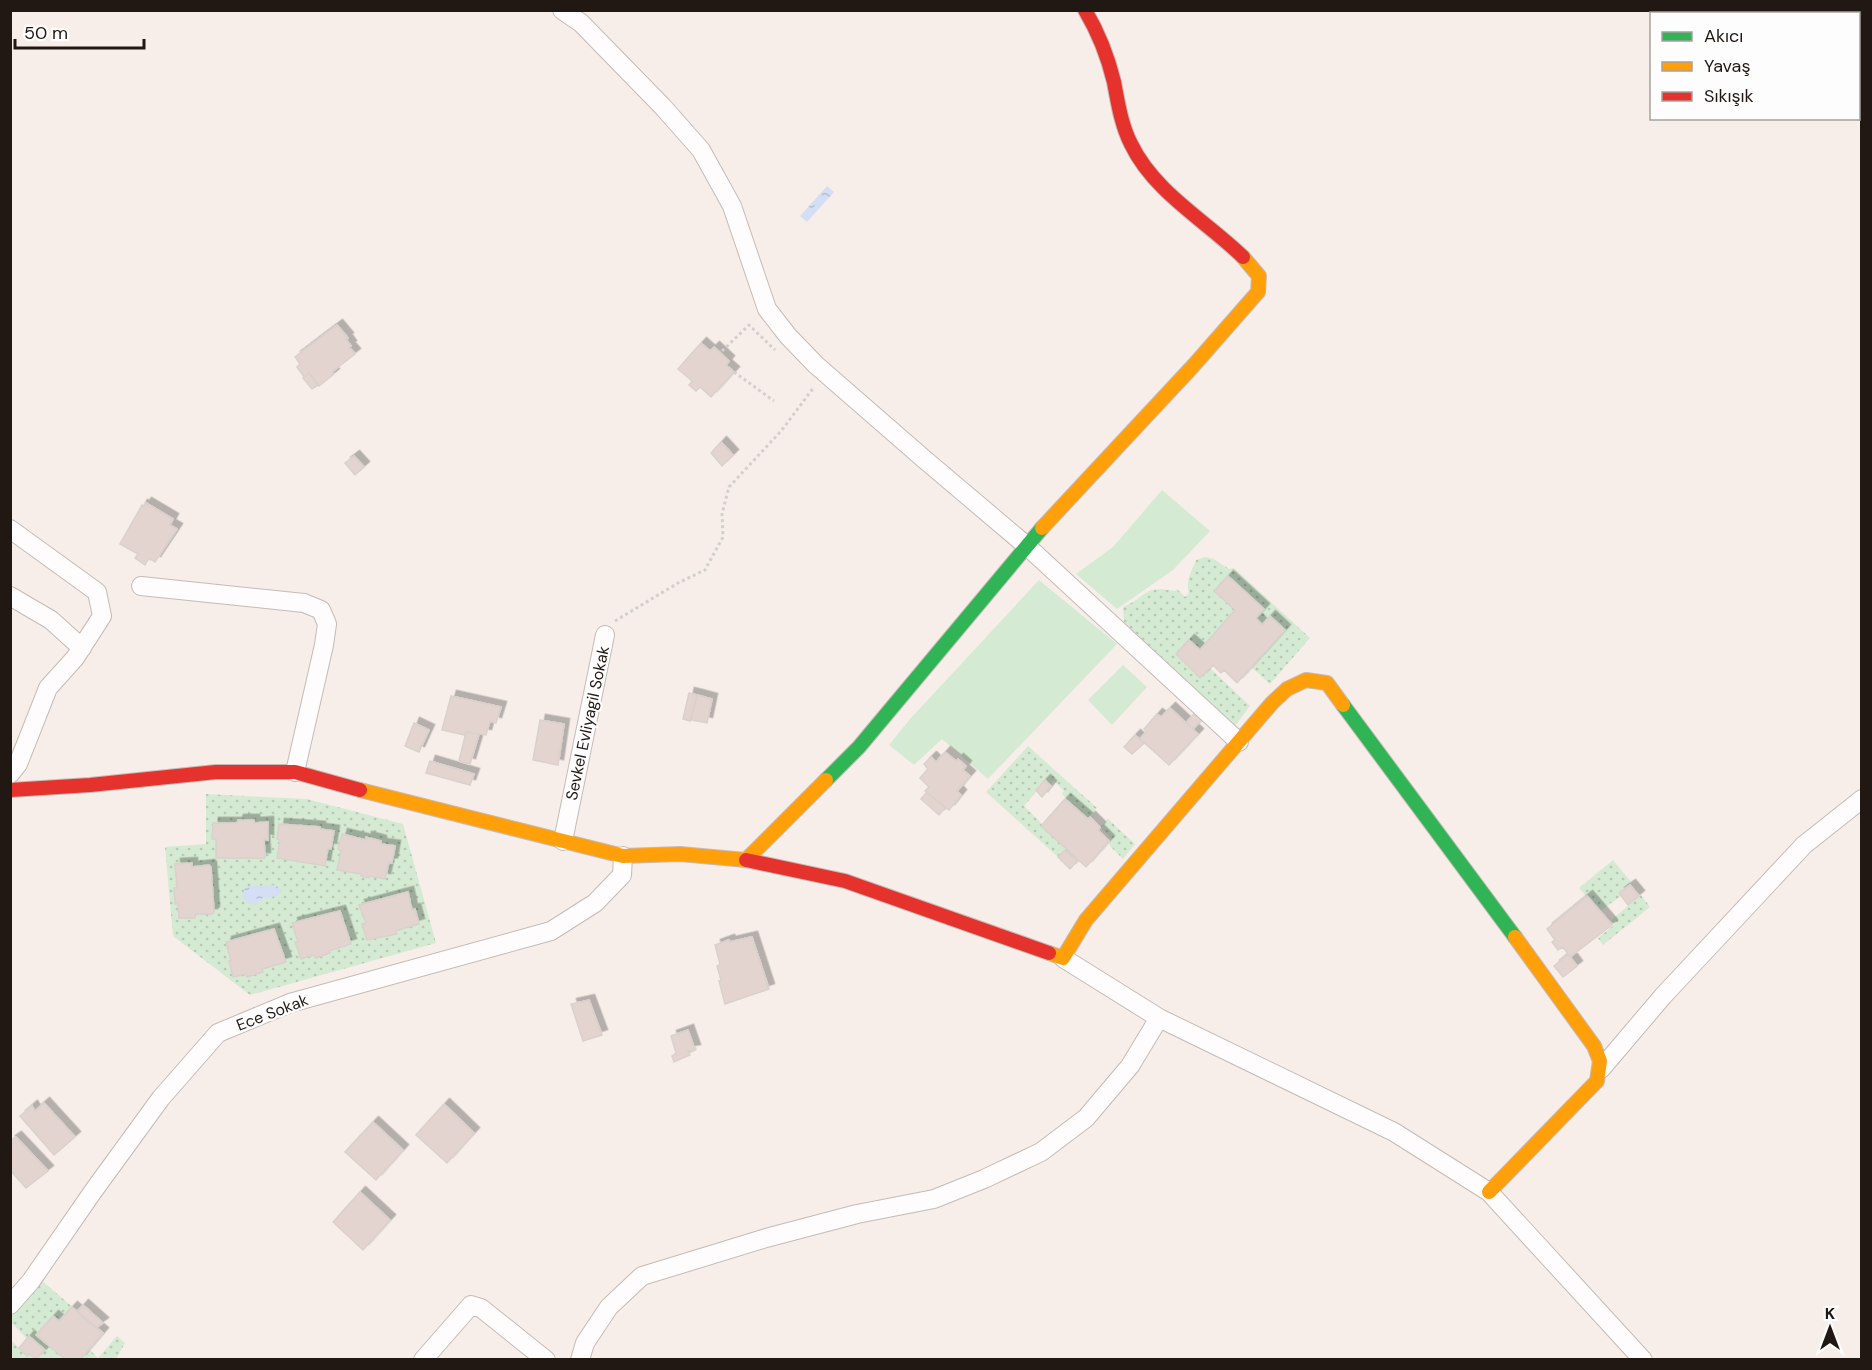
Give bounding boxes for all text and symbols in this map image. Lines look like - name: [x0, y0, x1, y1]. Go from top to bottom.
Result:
- scale bar: [15, 12, 144, 50]
- legend: [1650, 12, 1860, 120]
- text: 50 m: [24, 21, 68, 45]
- text: Akıcı: [1704, 24, 1743, 48]
- text: Yavaş: [1704, 54, 1750, 78]
- text: Sıkışık: [1704, 84, 1754, 108]
- street label: Sevkel Evliyagil Sokak: [561, 644, 614, 802]
- street label: Ece Sokak: [233, 989, 311, 1036]
- north arrow: [1800, 1298, 1860, 1358]
- text: K: [1825, 1303, 1836, 1324]

